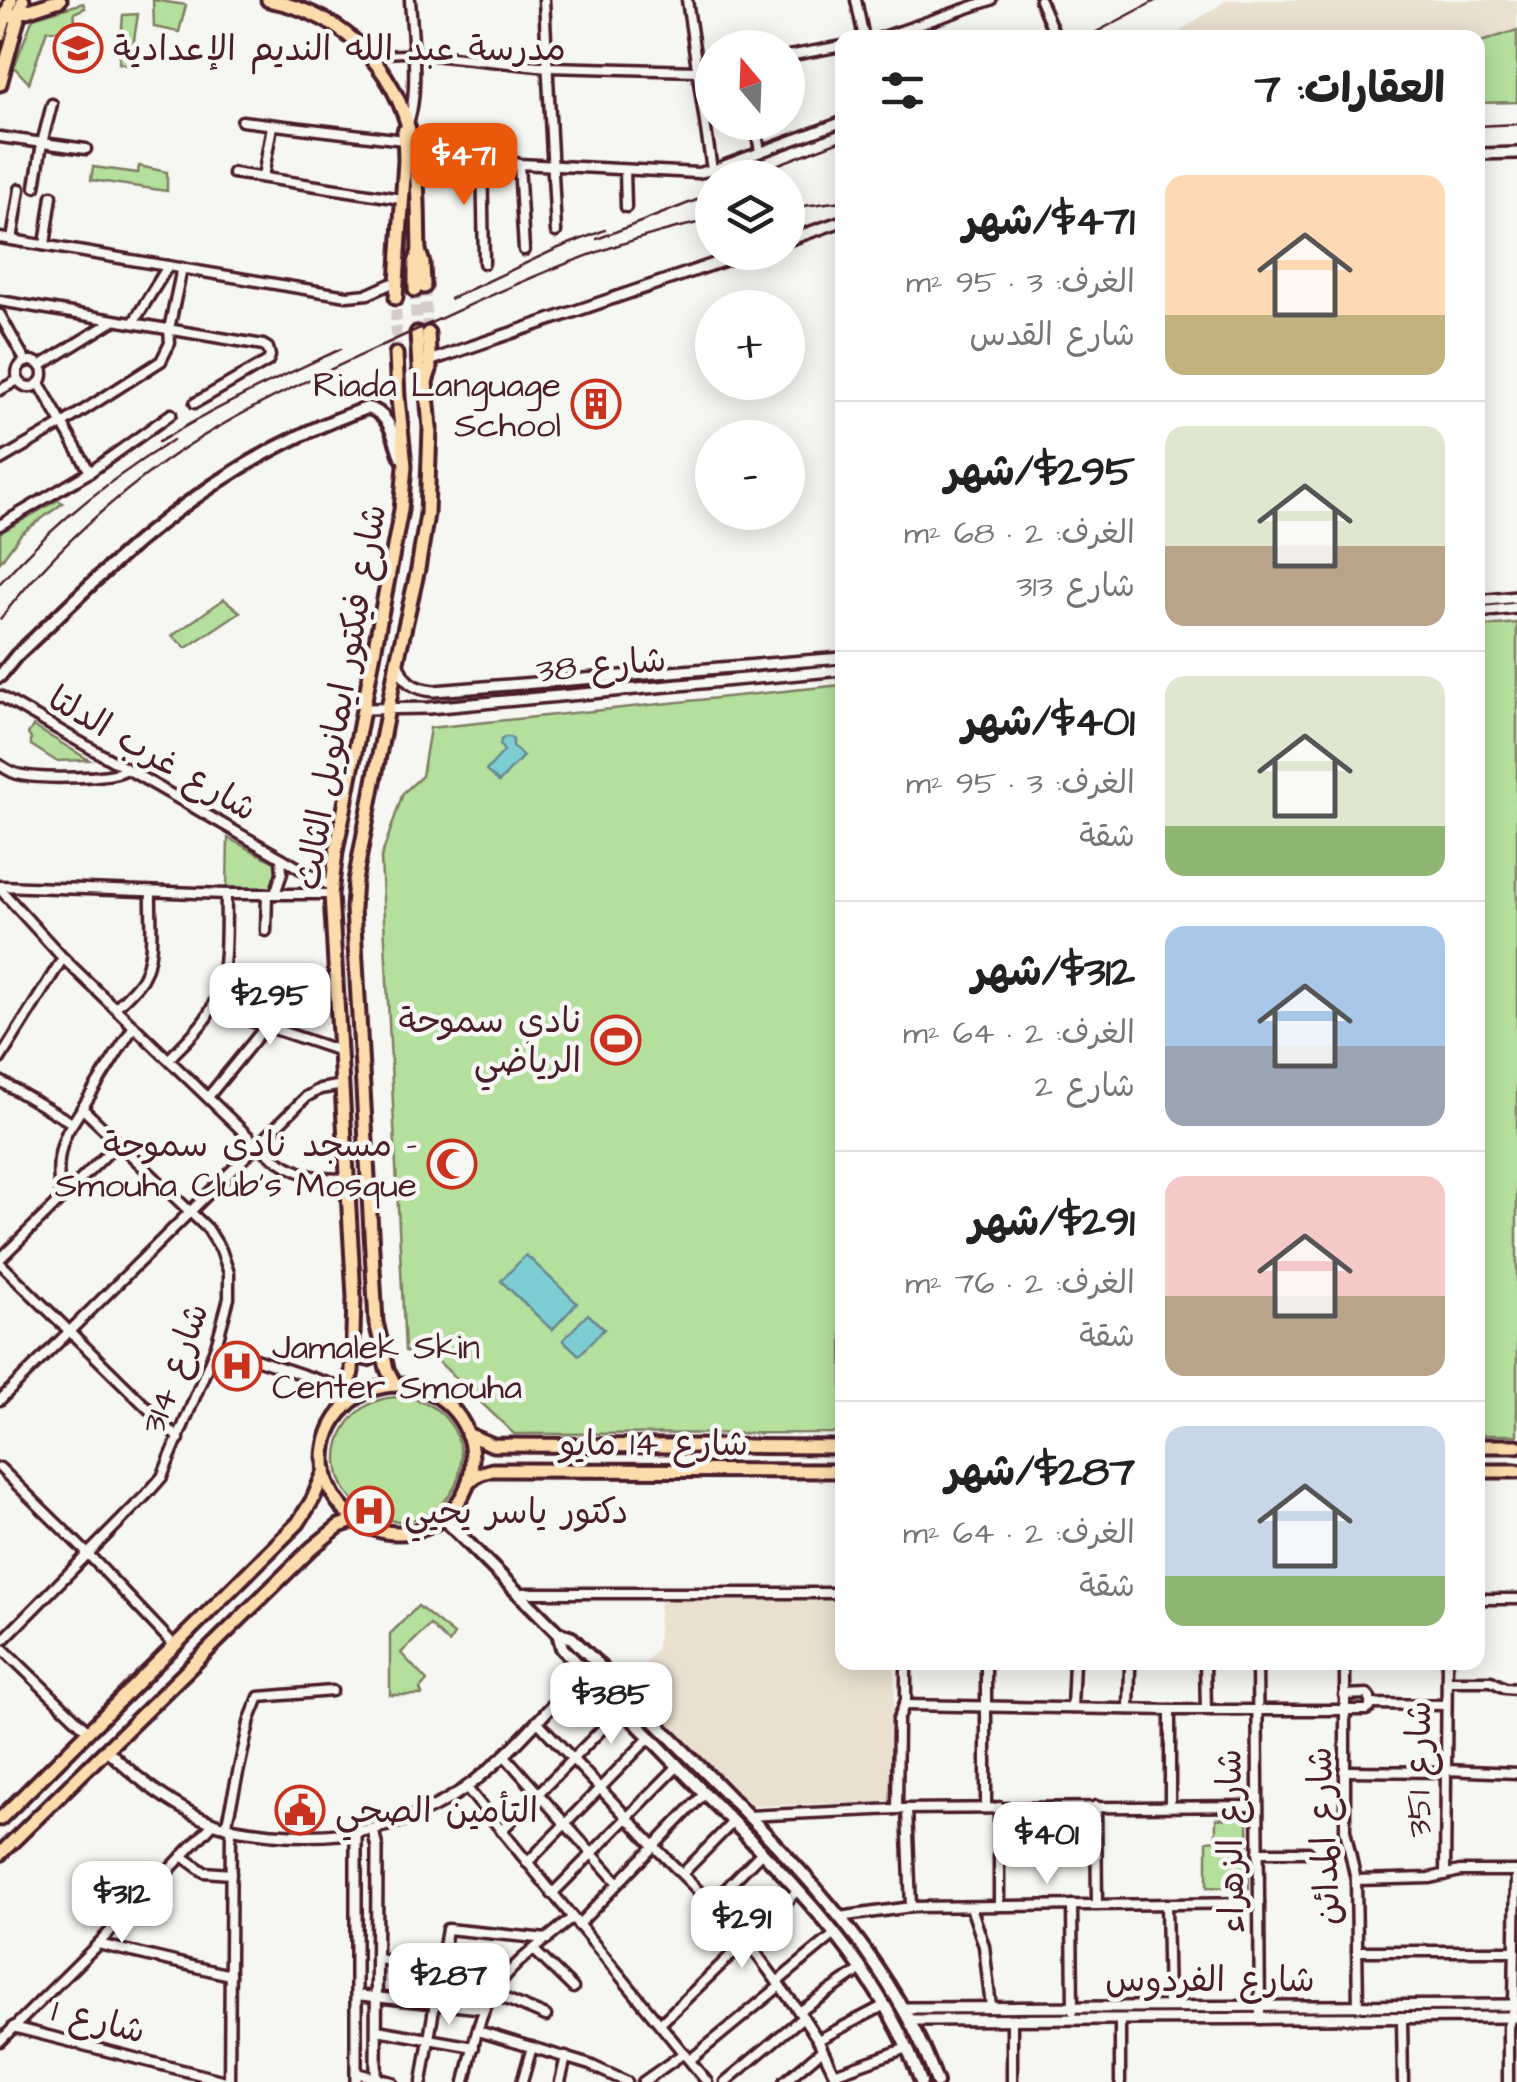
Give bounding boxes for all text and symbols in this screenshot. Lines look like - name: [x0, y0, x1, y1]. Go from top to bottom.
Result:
- school or university icon: مدرسة عبد الله النديم الإعدادية: [52, 22, 104, 74]
- place label: مدرسة عبد الله النديم الإعدادية: [113, 25, 566, 75]
- north arrow: [695, 30, 805, 140]
- map controls: [695, 30, 805, 530]
- text: العقارات: 7: [1255, 61, 1445, 119]
- icon: filters: [875, 63, 930, 118]
- pin: $471: [405, 123, 523, 208]
- text: $471: [432, 133, 496, 178]
- button: layers: [695, 160, 805, 270]
- text: $471/شهر: [963, 193, 1135, 251]
- icon: home: [1245, 215, 1365, 335]
- text: الغرف: 3 · 95 m²: [906, 260, 1135, 305]
- button: +: [695, 290, 805, 400]
- text: شارع القدس: [970, 313, 1135, 358]
- place label: Riada Language School: [313, 361, 561, 450]
- building icon: Riada Language School: [570, 378, 622, 430]
- button: −: [695, 420, 805, 530]
- text: $295/شهر: [945, 444, 1135, 502]
- icon: home: [1245, 466, 1365, 586]
- street label: شارع فيكتور ايمانويل الثالث: [283, 501, 400, 894]
- text: الغرف: 2 · 68 m²: [904, 511, 1135, 556]
- text: شارع 313: [1016, 564, 1135, 609]
- street label: شارع 38: [534, 635, 668, 696]
- street label: شارع غرب الدلتا: [39, 675, 266, 834]
- text: $401/شهر: [962, 694, 1135, 752]
- icon: home: [1245, 716, 1365, 836]
- text: الغرف: 3 · 95 m²: [906, 761, 1135, 806]
- text: شقة: [1079, 814, 1135, 859]
- text: $312/شهر: [972, 944, 1135, 1002]
- pin: $295: [211, 963, 329, 1048]
- icon: home: [1245, 966, 1365, 1086]
- text: $295: [232, 973, 309, 1018]
- place label: نادي سموحة الرياضي: [399, 997, 581, 1091]
- text: الغرف: 2 · 64 m²: [903, 1011, 1135, 1056]
- sports icon: نادي سموحة الرياضي: [590, 1014, 642, 1066]
- text: شارع 2: [1035, 1064, 1135, 1109]
- place label: مسجد نادى سموحة - Smouha Club's Mosque: [55, 1121, 417, 1210]
- mosque icon: مسجد نادى سموحة - Smouha Club's Mosque: [426, 1138, 478, 1190]
- text: $291/شهر: [969, 1194, 1135, 1252]
- icon: home: [1245, 1216, 1365, 1336]
- text: الغرف: 2 · 76 m²: [905, 1261, 1135, 1306]
- street label: شارع 314: [129, 1296, 222, 1441]
- text: شقة: [1079, 1314, 1135, 1359]
- place label: Jamalek Skin Center Smouha: [272, 1323, 522, 1412]
- hospital icon: Jamalek Skin Center Smouha: [211, 1340, 263, 1392]
- street label: شارع 14 مايو: [557, 1420, 748, 1469]
- text: $287/شهر: [946, 1444, 1135, 1502]
- icon: home: [1245, 1466, 1365, 1586]
- hospital icon: دكتور ياسر يحيي: [343, 1485, 395, 1537]
- place label: دكتور ياسر يحيي: [404, 1488, 628, 1542]
- text: الغرف: 2 · 64 m²: [903, 1511, 1135, 1556]
- text: شقة: [1079, 1564, 1135, 1609]
- pin: $385: [552, 1662, 670, 1747]
- text: $385: [572, 1672, 650, 1717]
- street label: شارع 351: [1395, 1701, 1444, 1837]
- street label: شارع المدائن: [1295, 1745, 1354, 1927]
- street label: شارع الزهراء: [1205, 1748, 1258, 1934]
- public building icon: التأمين الصحي: [274, 1784, 326, 1836]
- place label: التأمين الصحي: [335, 1787, 538, 1841]
- pin: $401: [988, 1802, 1106, 1887]
- text: $401: [1015, 1812, 1079, 1857]
- pin: $312: [63, 1861, 181, 1946]
- text: $312: [94, 1871, 150, 1916]
- pin: $291: [683, 1886, 801, 1971]
- text: $291: [713, 1896, 771, 1941]
- pin: $287: [390, 1943, 508, 2028]
- text: $287: [411, 1953, 487, 1998]
- street label: شارع الفردوس: [1105, 1956, 1315, 2005]
- street label: شارع 1: [47, 1986, 150, 2057]

